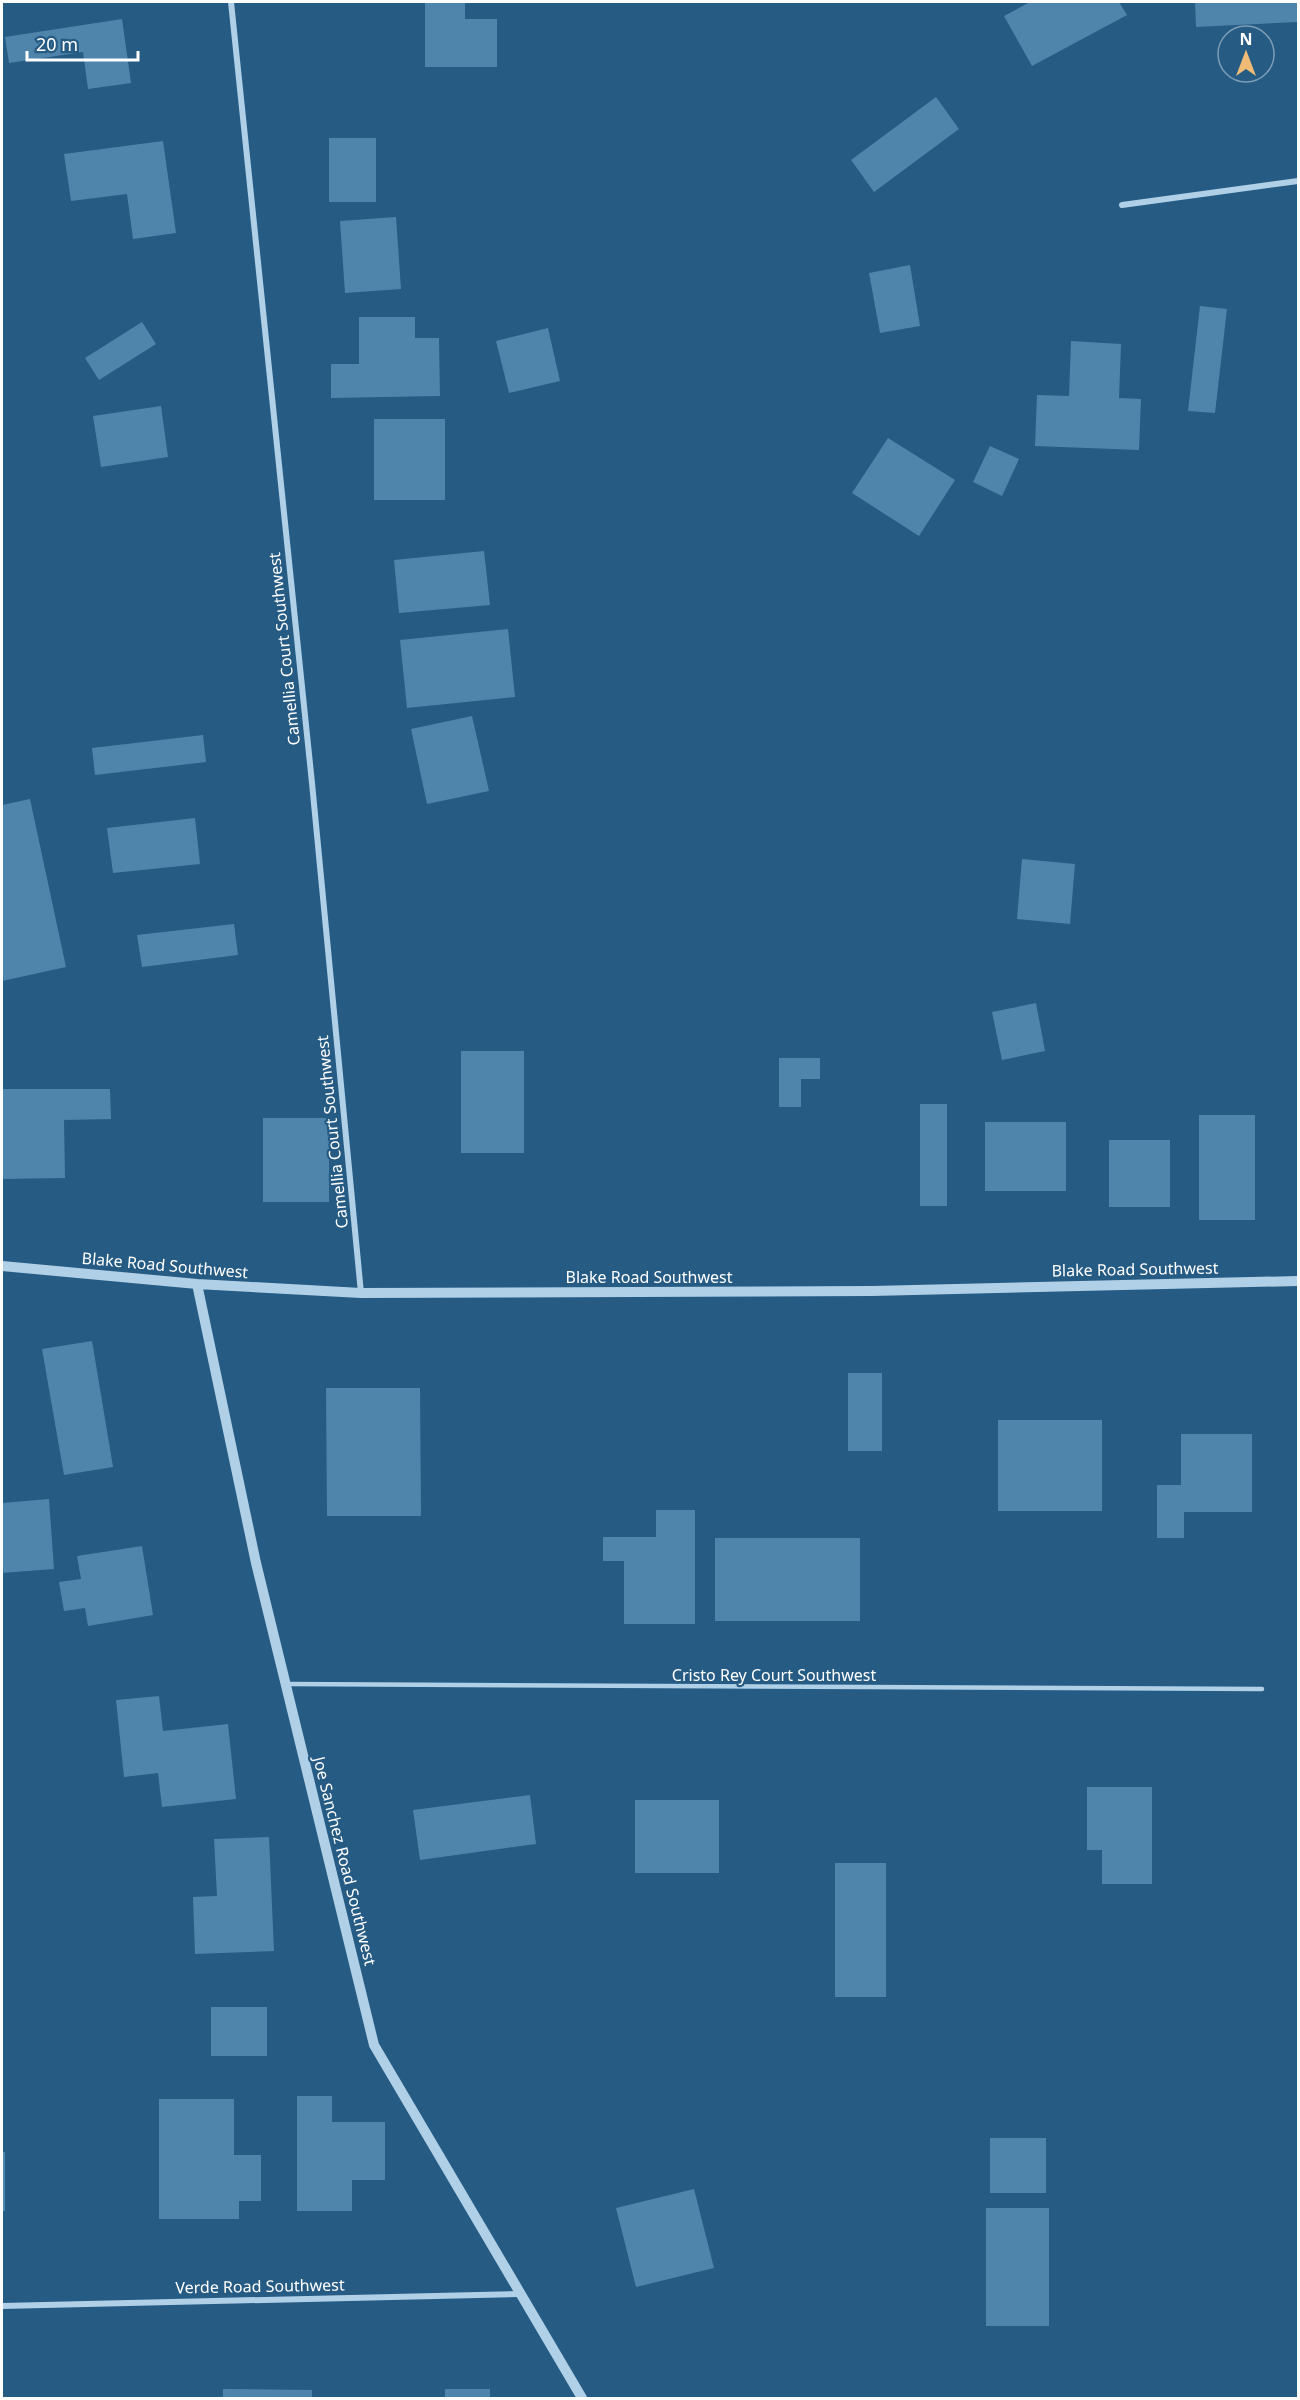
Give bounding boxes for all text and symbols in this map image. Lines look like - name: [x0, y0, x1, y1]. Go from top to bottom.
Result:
- scale bar: [27, 24, 138, 62]
- north arrow: [1216, 24, 1276, 84]
- text: N: [1239, 28, 1253, 50]
- text: 20 m: [36, 32, 78, 56]
- street label: Camellia Court Southwest: [263, 551, 305, 747]
- street label: Camellia Court Southwest: [311, 1034, 353, 1230]
- street label: Blake Road Southwest: [81, 1247, 249, 1283]
- street label: Blake Road Southwest: [1051, 1257, 1219, 1281]
- street label: Blake Road Southwest: [566, 1266, 733, 1288]
- street label: Cristo Rey Court Southwest: [672, 1664, 876, 1686]
- street label: Joe Sanchez Road Southwest: [308, 1752, 382, 1968]
- street label: Verde Road Southwest: [175, 2274, 345, 2298]

